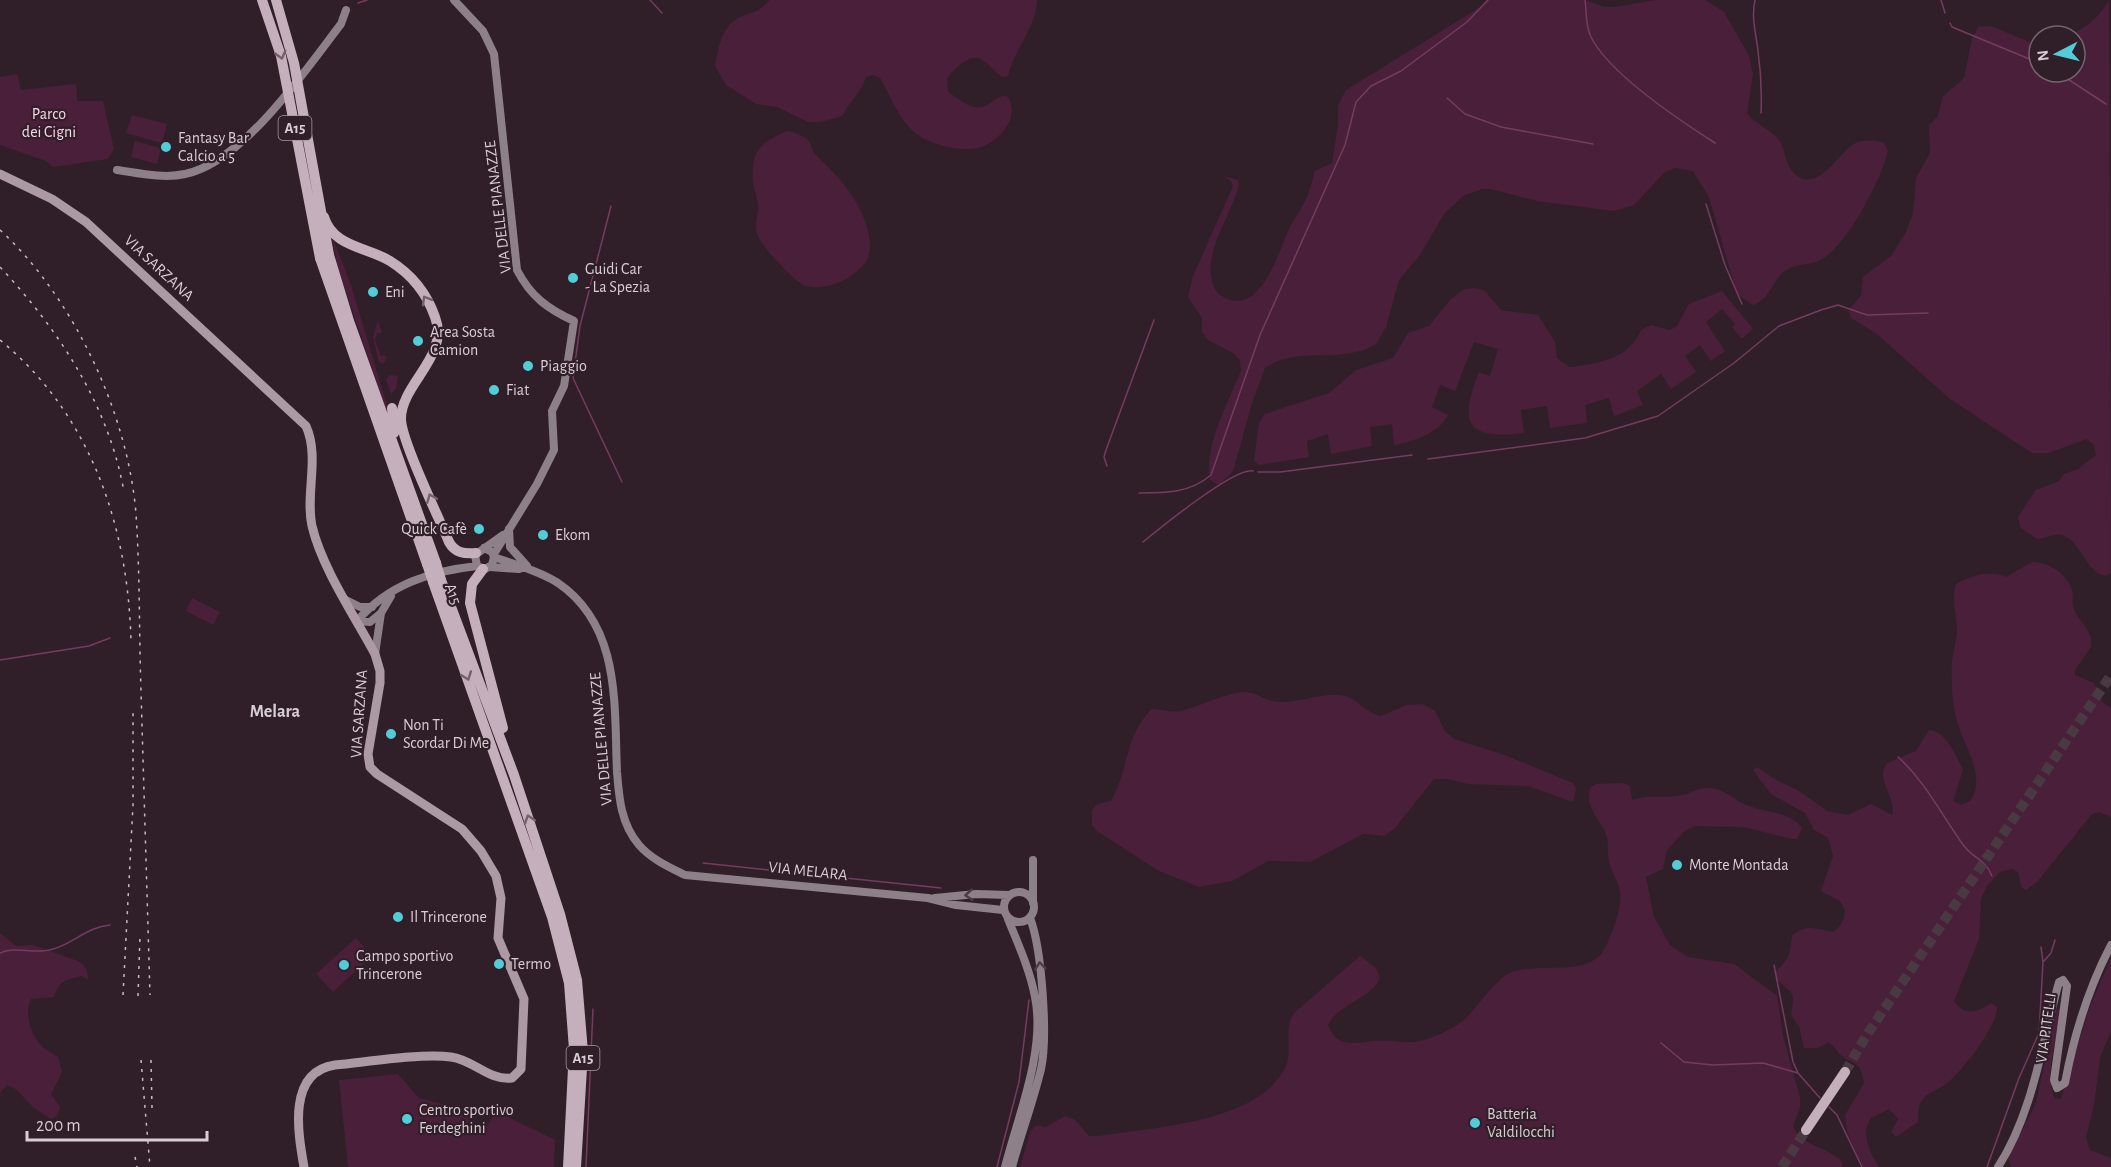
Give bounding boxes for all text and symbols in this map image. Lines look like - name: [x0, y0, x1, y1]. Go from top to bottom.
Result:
- north arrow: [2027, 24, 2087, 84]
- text: N: [2034, 49, 2052, 62]
- one-way arrow: [273, 50, 286, 60]
- park label: Parco dei Cigni: [22, 106, 76, 140]
- road number: A15: [278, 116, 312, 140]
- place label: Fantasy Bar Calcio a 5: [178, 130, 250, 164]
- street label: VIA DELLE PIANAZZE: [482, 139, 514, 274]
- marker: Fantasy Bar Calcio a 5: [159, 140, 173, 154]
- street label: VIA SARZANA: [121, 232, 197, 304]
- place label: Guidi Car - La Spezia: [585, 261, 650, 295]
- marker: Guidi Car - La Spezia: [566, 271, 580, 285]
- place label: Eni: [385, 284, 405, 300]
- marker: Eni: [366, 285, 380, 299]
- one-way arrow: [422, 295, 433, 306]
- place label: Area Sosta Camion: [430, 324, 495, 358]
- marker: Area Sosta Camion: [411, 334, 425, 348]
- place label: Piaggio: [540, 358, 587, 374]
- marker: Piaggio: [521, 359, 535, 373]
- place label: Fiat: [506, 382, 529, 398]
- marker: Fiat: [487, 383, 501, 397]
- one-way arrow: [426, 493, 438, 504]
- place label: Quick Cafè: [401, 521, 467, 538]
- marker: Quick Cafè: [472, 522, 486, 536]
- place label: Ekom: [555, 527, 590, 543]
- marker: Ekom: [536, 528, 550, 542]
- street label: A15: [442, 581, 464, 607]
- street label: VIA SARZANA: [348, 669, 370, 759]
- one-way arrow: [459, 671, 472, 681]
- street label: VIA DELLE PIANAZZE: [587, 671, 615, 806]
- district label: Melara: [250, 703, 301, 721]
- place label: Non Ti Scordar Di Me: [403, 717, 489, 751]
- marker: Non Ti Scordar Di Me: [384, 727, 398, 741]
- one-way arrow: [523, 814, 536, 825]
- place label: Monte Montada: [1689, 857, 1789, 873]
- marker: Monte Montada: [1670, 858, 1684, 872]
- street label: VIA MELARA: [768, 859, 848, 883]
- one-way arrow: [964, 888, 973, 901]
- place label: Il Trincerone: [410, 909, 487, 925]
- marker: Il Trincerone: [391, 910, 405, 924]
- place label: Campo sportivo Trincerone: [356, 948, 453, 982]
- place label: Termo: [511, 956, 551, 972]
- marker: Termo: [492, 957, 506, 971]
- marker: Campo sportivo Trincerone: [337, 958, 351, 972]
- one-way arrow: [1034, 962, 1047, 971]
- street label: VIA PITELLI: [2033, 992, 2059, 1064]
- road number: A15: [566, 1046, 600, 1070]
- place label: Centro sportivo Ferdeghini: [419, 1102, 514, 1136]
- scale bar: [27, 1104, 207, 1142]
- place label: Batteria Valdilocchi: [1487, 1106, 1555, 1140]
- marker: Centro sportivo Ferdeghini: [400, 1112, 414, 1126]
- marker: Batteria Valdilocchi: [1468, 1116, 1482, 1130]
- text: 200 m: [36, 1117, 81, 1135]

